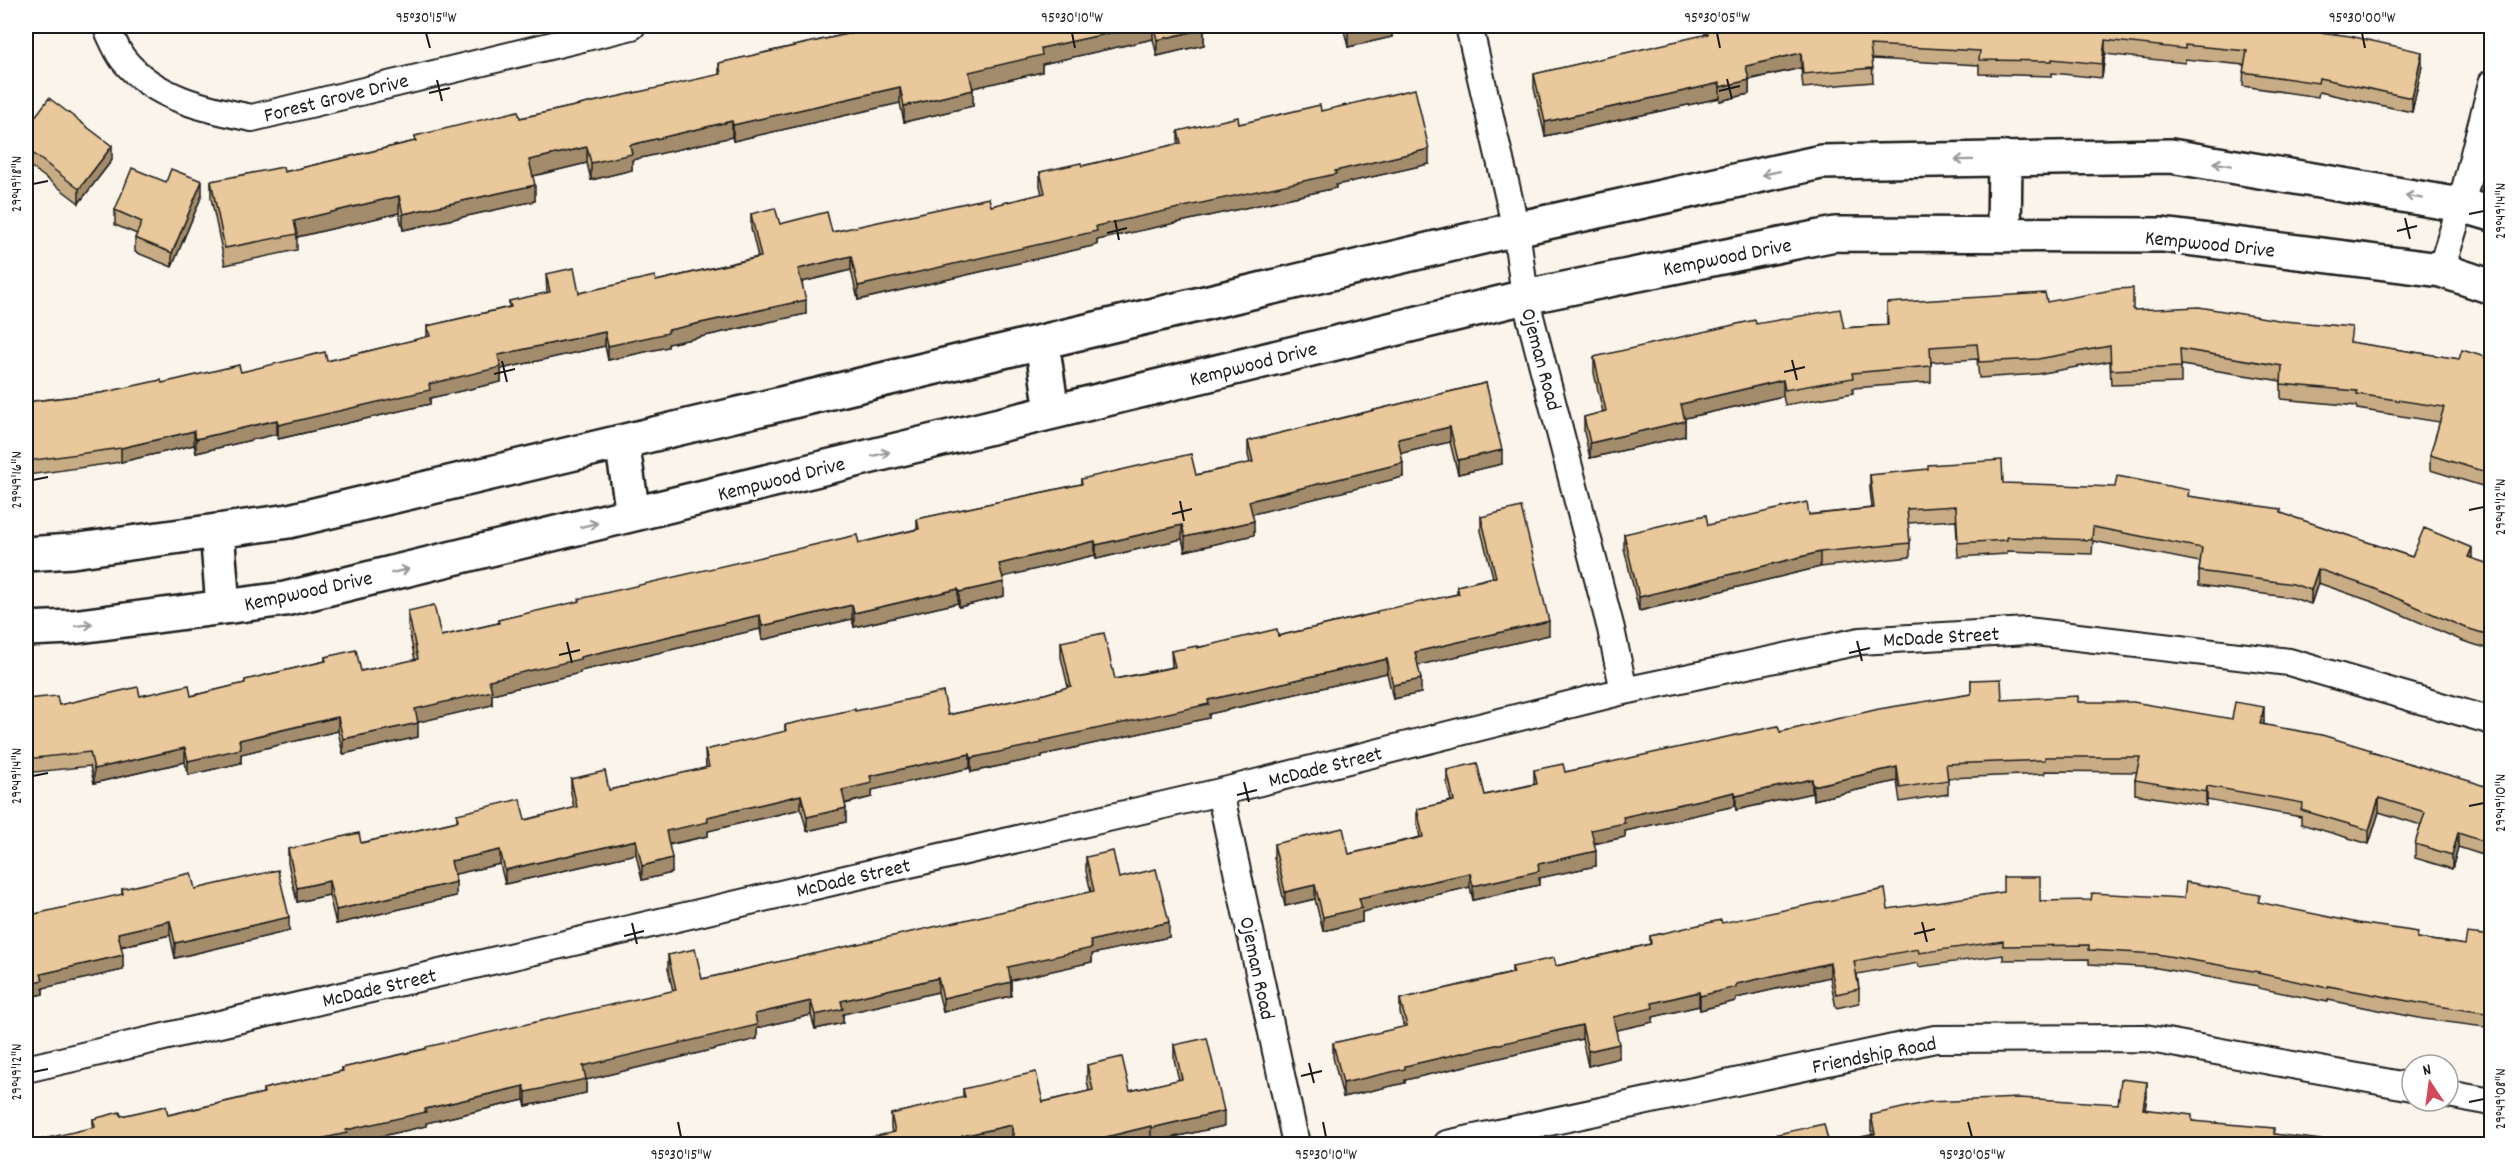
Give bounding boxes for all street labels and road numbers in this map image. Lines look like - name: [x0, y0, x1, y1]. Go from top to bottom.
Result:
- street label: Forest Grove Drive: [261, 67, 412, 132]
- street label: Kempwood Drive: [2143, 224, 2276, 268]
- street label: Kempwood Drive: [1661, 232, 1794, 286]
- street label: Ojeman Road: [1511, 305, 1567, 414]
- street label: Kempwood Drive: [1187, 336, 1321, 396]
- street label: Kempwood Drive: [715, 451, 849, 511]
- street label: Kempwood Drive: [242, 565, 376, 621]
- street label: McDade Street: [1882, 621, 2000, 657]
- street label: McDade Street: [1266, 740, 1386, 798]
- street label: McDade Street: [794, 852, 914, 908]
- street label: Ojeman Road: [1229, 914, 1281, 1023]
- street label: McDade Street: [320, 962, 440, 1018]
- street label: Friendship Road: [1810, 1030, 1939, 1084]

